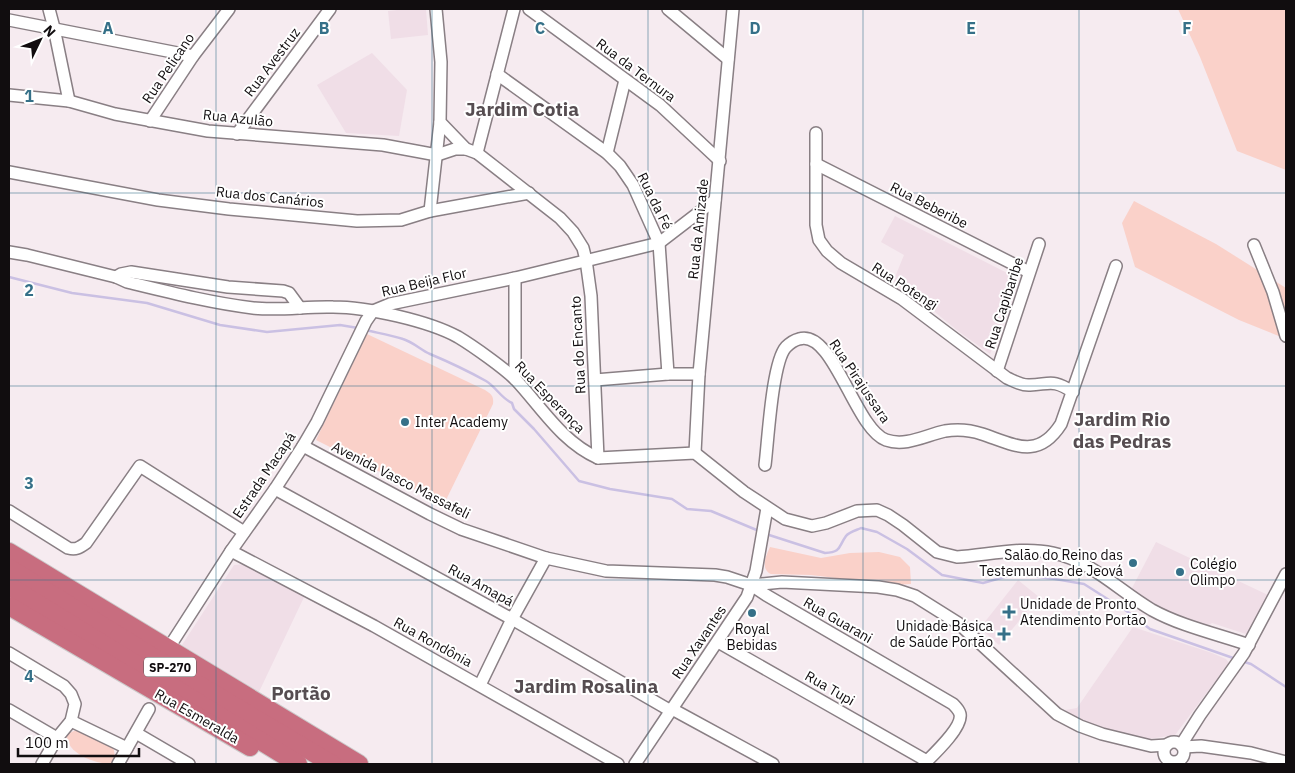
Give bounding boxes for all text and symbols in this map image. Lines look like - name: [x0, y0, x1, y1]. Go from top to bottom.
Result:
- north arrow: [15, 15, 65, 65]
- text: A: [103, 18, 114, 38]
- text: B: [319, 18, 330, 38]
- text: C: [535, 18, 545, 38]
- text: D: [749, 18, 761, 38]
- text: E: [966, 18, 976, 38]
- text: F: [1182, 18, 1192, 38]
- text: N: [39, 21, 60, 41]
- street label: Rua Avestruz: [240, 23, 304, 100]
- street label: Rua Pelicano: [138, 29, 198, 107]
- street label: Rua da Ternura: [593, 34, 680, 106]
- text: 1: [24, 86, 34, 106]
- district label: Jardim Cotia: [465, 97, 579, 121]
- street label: Rua Azulão: [202, 105, 274, 131]
- street label: Rua da Fé: [633, 169, 677, 233]
- street label: Rua da Amizade: [684, 177, 712, 280]
- street label: Rua Beberibe: [887, 178, 971, 232]
- street label: Rua dos Canários: [215, 182, 325, 212]
- street label: Rua Capibaribe: [981, 255, 1027, 351]
- street label: Rua Potengi: [869, 258, 941, 314]
- street label: Rua Beija Flor: [380, 263, 468, 301]
- text: 2: [24, 280, 34, 300]
- street label: Rua do Encanto: [566, 295, 590, 395]
- street label: Rua Pirajussara: [825, 336, 895, 427]
- street label: Rua Esperança: [511, 357, 589, 437]
- district label: Jardim Rio das Pedras: [1073, 407, 1171, 453]
- place label: Inter Academy: [415, 413, 508, 431]
- marker: Inter Academy: [399, 416, 411, 428]
- street label: Estrada Macapá: [229, 428, 300, 522]
- street label: Avenida Vasco Massafeli: [329, 437, 473, 523]
- text: 3: [24, 473, 34, 493]
- place label: Salão do Reino das Testemunhas de Jeová: [979, 546, 1124, 580]
- place label: Colégio Olimpo: [1190, 555, 1237, 589]
- marker: Salão do Reino das Testemunhas de Jeová: [1127, 557, 1139, 569]
- street label: Rua Amapá: [445, 560, 517, 611]
- marker: Colégio Olimpo: [1174, 566, 1186, 578]
- street label: Rua Guarani: [800, 593, 876, 647]
- place label: Unidade de Pronto Atendimento Portão: [1020, 595, 1147, 629]
- street label: Rua Xavantes: [668, 602, 730, 682]
- marker: Unidade de Pronto Atendimento Portão: [1002, 605, 1016, 619]
- marker: Royal Bebidas: [746, 607, 758, 619]
- street label: Rua Rondônia: [391, 613, 476, 671]
- place label: Unidade Básica de Saúde Portão: [890, 617, 994, 651]
- place label: Royal Bebidas: [727, 620, 778, 654]
- marker: Unidade Básica de Saúde Portão: [997, 627, 1011, 641]
- road number: SP-270: [144, 658, 196, 676]
- text: 4: [24, 666, 34, 686]
- street label: Rua Tupi: [802, 667, 858, 709]
- district label: Jardim Rosalina: [514, 674, 658, 698]
- district label: Portão: [271, 681, 331, 705]
- street label: Rua Esmeralda: [152, 685, 243, 748]
- scale bar: [18, 726, 139, 758]
- text: 100 m: [25, 733, 69, 752]

